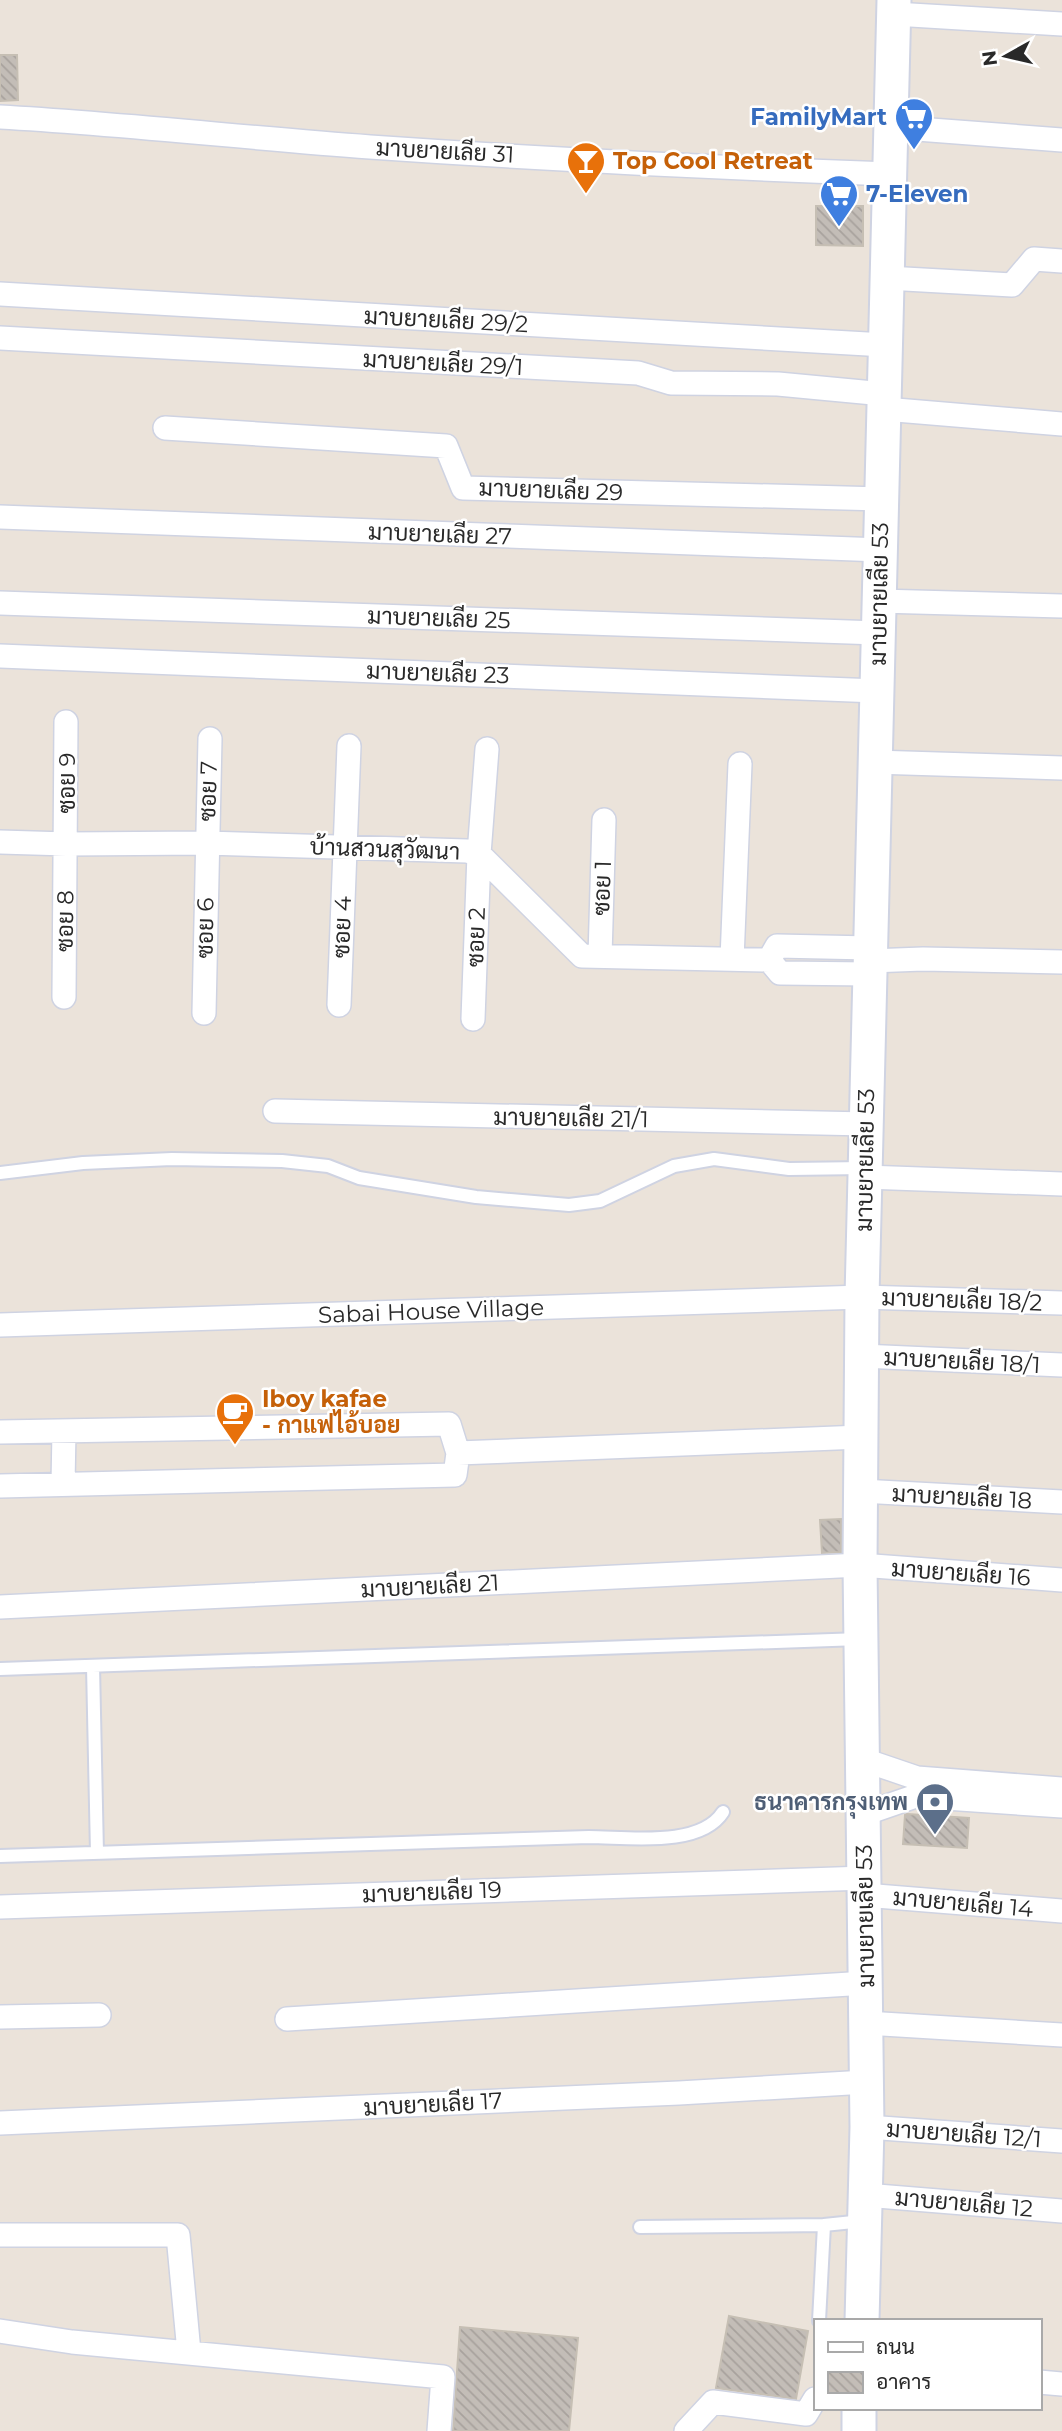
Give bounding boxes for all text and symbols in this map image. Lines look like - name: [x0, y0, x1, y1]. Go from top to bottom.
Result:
- north arrow: [971, 21, 1041, 91]
- text: N: [977, 49, 1002, 68]
- supermarket icon: FamilyMart: [893, 96, 935, 151]
- place label: FamilyMart: [750, 103, 887, 131]
- street label: มาบยายเลีย 31: [375, 132, 515, 169]
- bar icon: Top Cool Retreat: [565, 140, 607, 195]
- place label: Top Cool Retreat: [613, 147, 813, 175]
- supermarket icon: 7-Eleven: [818, 173, 860, 228]
- place label: 7-Eleven: [866, 180, 968, 208]
- street label: มาบยายเลีย 29/2: [363, 301, 529, 338]
- street label: มาบยายเลีย 29/1: [362, 344, 524, 381]
- street label: มาบยายเลีย 29: [478, 472, 624, 507]
- street label: มาบยายเลีย 27: [368, 516, 512, 551]
- street label: มาบยายเลีย 53: [863, 522, 894, 666]
- street label: มาบยายเลีย 25: [367, 601, 511, 634]
- street label: มาบยายเลีย 23: [366, 656, 510, 689]
- street label: ซอย 9: [53, 753, 81, 813]
- street label: ซอย 7: [193, 760, 223, 822]
- street label: บ้านสวนสุวัฒนา: [309, 831, 461, 868]
- street label: ซอย 1: [587, 860, 617, 916]
- street label: ซอย 8: [50, 890, 80, 952]
- street label: ซอย 4: [327, 895, 357, 959]
- street label: ซอย 6: [190, 897, 220, 959]
- street label: ซอย 2: [461, 907, 491, 967]
- street label: มาบยายเลีย 53: [849, 1088, 880, 1232]
- street label: มาบยายเลีย 21/1: [493, 1102, 649, 1133]
- street label: มาบยายเลีย 18/2: [881, 1282, 1043, 1317]
- street label: Sabai House Village: [317, 1293, 545, 1329]
- street label: มาบยายเลีย 18/1: [883, 1342, 1041, 1379]
- place label: Iboy kafae - กาแฟไอ้บอย: [262, 1385, 400, 1439]
- cafe icon: Iboy kafae - กาแฟไอ้บอย: [214, 1391, 256, 1446]
- street label: มาบยายเลีย 18: [891, 1478, 1033, 1515]
- street label: มาบยายเลีย 16: [890, 1553, 1032, 1592]
- street label: มาบยายเลีย 21: [360, 1567, 500, 1604]
- bank icon: ธนาคารกรุงเทพ: [914, 1781, 956, 1836]
- place label: ธนาคารกรุงเทพ: [754, 1788, 908, 1819]
- street label: มาบยายเลีย 53: [849, 1844, 880, 1988]
- street label: มาบยายเลีย 19: [362, 1875, 502, 1908]
- street label: มาบยายเลีย 14: [892, 1882, 1034, 1923]
- street label: มาบยายเลีย 17: [363, 2085, 503, 2122]
- street label: มาบยายเลีย 12/1: [885, 2114, 1043, 2153]
- street label: มาบยายเลีย 12: [894, 2182, 1034, 2223]
- legend: [814, 2319, 1041, 2410]
- text: ถนน: [876, 2334, 915, 2359]
- text: อาคาร: [876, 2369, 932, 2394]

